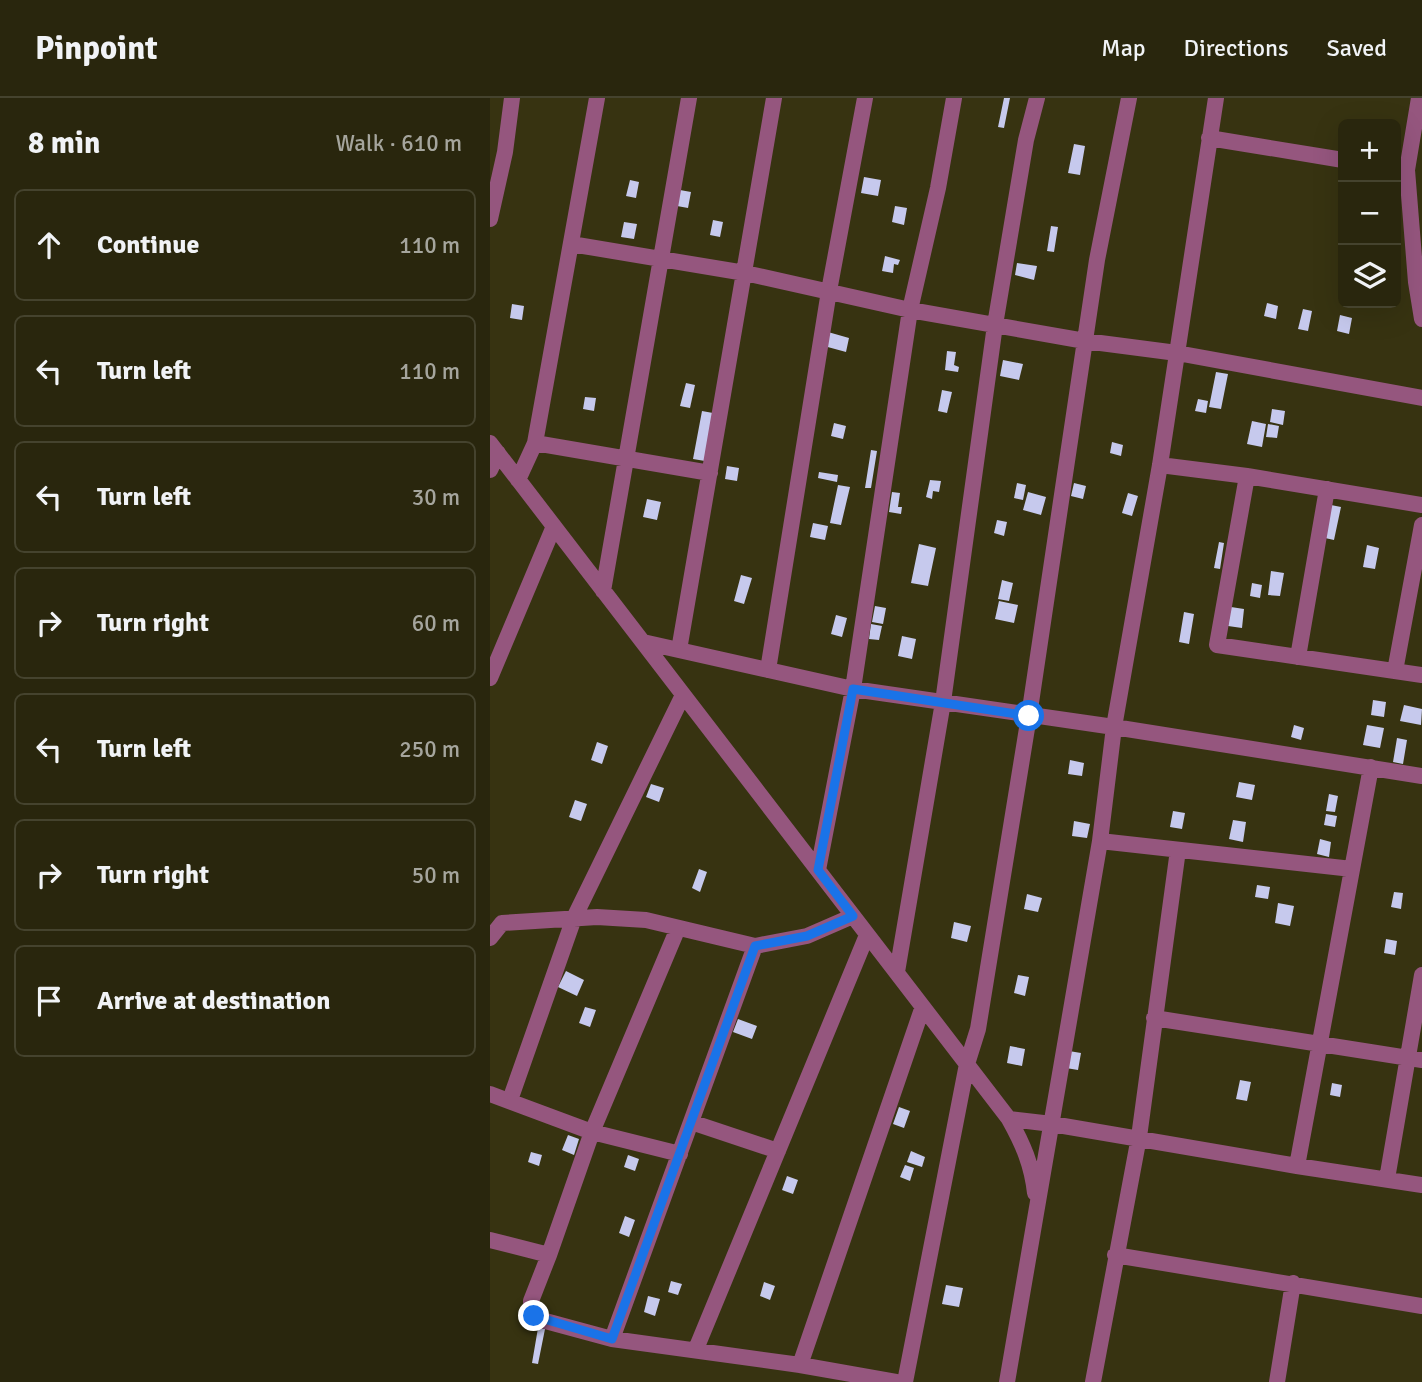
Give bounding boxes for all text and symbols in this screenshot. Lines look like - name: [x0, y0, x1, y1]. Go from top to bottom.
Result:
- text: Pinpoint: [35, 28, 158, 69]
- text: Map: [1101, 33, 1146, 63]
- text: Directions: [1184, 33, 1289, 63]
- text: Saved: [1327, 33, 1387, 63]
- map controls: [1338, 119, 1401, 308]
- button: +: [1338, 119, 1401, 182]
- text: 8 min: [28, 125, 100, 162]
- text: Walk · 610 m: [336, 129, 462, 158]
- button: −: [1338, 182, 1401, 245]
- icon: ahead: [30, 226, 68, 264]
- text: Continue: [97, 229, 199, 261]
- text: 110 m: [399, 231, 460, 260]
- button: layers: [1338, 245, 1401, 308]
- icon: left: [30, 352, 68, 390]
- text: Turn left: [97, 355, 191, 387]
- text: 110 m: [399, 357, 460, 386]
- icon: left: [30, 478, 68, 516]
- text: Turn left: [97, 481, 191, 513]
- text: 30 m: [412, 483, 460, 512]
- icon: right: [30, 604, 68, 642]
- text: Turn right: [97, 607, 209, 639]
- text: 60 m: [412, 609, 460, 638]
- route start: [1013, 700, 1044, 731]
- icon: left: [30, 730, 68, 768]
- text: Turn left: [97, 733, 191, 765]
- text: 250 m: [399, 735, 460, 764]
- icon: right: [30, 856, 68, 894]
- text: Turn right: [97, 859, 209, 891]
- text: 50 m: [412, 861, 460, 890]
- icon: arrive: [30, 982, 68, 1020]
- text: Arrive at destination: [97, 985, 330, 1017]
- route end: [518, 1300, 549, 1331]

